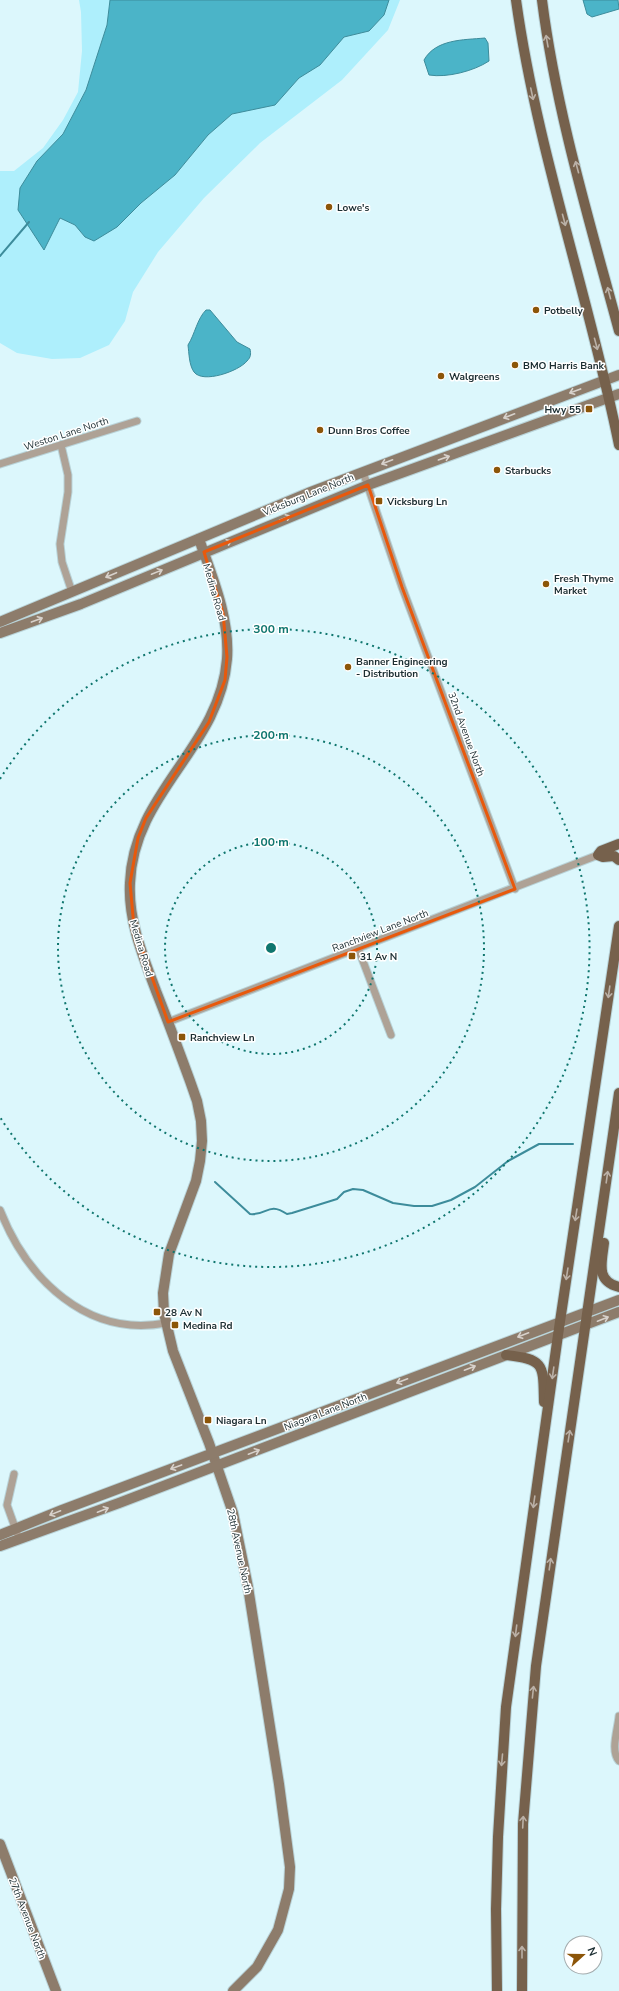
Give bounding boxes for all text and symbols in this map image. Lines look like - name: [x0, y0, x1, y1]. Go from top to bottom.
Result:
- one-way arrow: [543, 35, 551, 48]
- one-way arrow: [529, 87, 537, 100]
- one-way arrow: [572, 161, 580, 174]
- place label: Lowe's: [337, 201, 369, 215]
- marker: Lowe's: [324, 202, 334, 212]
- one-way arrow: [560, 213, 568, 226]
- one-way arrow: [605, 287, 612, 300]
- place label: Potbelly: [544, 304, 583, 318]
- marker: Potbelly: [531, 305, 541, 315]
- one-way arrow: [593, 337, 600, 350]
- place label: BMO Harris Bank: [523, 359, 604, 373]
- marker: BMO Harris Bank: [510, 360, 520, 370]
- place label: Walgreens: [449, 370, 500, 384]
- marker: Walgreens: [436, 371, 446, 381]
- one-way arrow: [570, 387, 582, 395]
- place label: Hwy 55: [544, 403, 581, 417]
- marker: Hwy 55: [584, 404, 594, 414]
- one-way arrow: [503, 412, 515, 420]
- street label: Weston Lane North: [22, 414, 110, 454]
- place label: Dunn Bros Coffee: [328, 424, 410, 438]
- marker: Dunn Bros Coffee: [315, 425, 325, 435]
- one-way arrow: [438, 453, 450, 461]
- one-way arrow: [382, 459, 394, 467]
- place label: Starbucks: [505, 464, 551, 478]
- marker: Starbucks: [492, 465, 502, 475]
- street label: Vicksburg Lane North: [260, 470, 356, 520]
- place label: Vicksburg Ln: [386, 495, 448, 509]
- marker: Vicksburg Ln: [374, 496, 384, 506]
- one-way arrow: [278, 514, 290, 522]
- one-way arrow: [220, 539, 232, 546]
- street label: Medina Road: [199, 562, 229, 623]
- one-way arrow: [151, 568, 163, 575]
- one-way arrow: [106, 572, 118, 580]
- place label: Fresh Thyme Market: [554, 572, 614, 598]
- marker: Fresh Thyme Market: [541, 579, 551, 589]
- one-way arrow: [30, 616, 43, 623]
- text: 300 m: [253, 621, 289, 637]
- place label: Banner Engineering - Distribution: [356, 655, 448, 681]
- marker: Banner Engineering - Distribution: [343, 662, 353, 672]
- street label: 32nd Avenue North: [444, 690, 488, 778]
- text: 200 m: [253, 727, 289, 743]
- text: 100 m: [253, 834, 289, 850]
- street label: Ranchview Lane North: [330, 906, 430, 956]
- street label: Medina Road: [126, 918, 156, 979]
- centre of rings: [264, 941, 278, 955]
- place label: 31 Av N: [360, 950, 397, 964]
- marker: 31 Av N: [347, 951, 357, 961]
- one-way arrow: [605, 985, 613, 998]
- place label: Ranchview Ln: [190, 1031, 255, 1045]
- marker: Ranchview Ln: [177, 1032, 187, 1042]
- one-way arrow: [603, 1171, 611, 1184]
- one-way arrow: [572, 1208, 580, 1221]
- one-way arrow: [563, 1267, 571, 1280]
- place label: 28 Av N: [165, 1306, 202, 1320]
- marker: 28 Av N: [152, 1307, 162, 1317]
- one-way arrow: [596, 1315, 608, 1323]
- place label: Medina Rd: [183, 1319, 232, 1333]
- marker: Medina Rd: [170, 1320, 180, 1330]
- one-way arrow: [518, 1332, 530, 1340]
- one-way arrow: [463, 1364, 475, 1372]
- one-way arrow: [549, 1366, 557, 1379]
- one-way arrow: [396, 1378, 408, 1386]
- street label: Niagara Lane North: [282, 1390, 369, 1434]
- place label: Niagara Ln: [216, 1414, 267, 1428]
- marker: Niagara Ln: [203, 1415, 213, 1425]
- one-way arrow: [565, 1429, 573, 1442]
- one-way arrow: [247, 1448, 259, 1456]
- one-way arrow: [171, 1463, 183, 1471]
- one-way arrow: [530, 1495, 538, 1508]
- one-way arrow: [96, 1505, 108, 1513]
- street label: 28th Avenue North: [223, 1508, 255, 1595]
- one-way arrow: [49, 1509, 61, 1517]
- one-way arrow: [546, 1558, 554, 1571]
- one-way arrow: [512, 1624, 520, 1637]
- one-way arrow: [529, 1686, 537, 1699]
- one-way arrow: [498, 1753, 505, 1766]
- one-way arrow: [519, 1816, 527, 1829]
- street label: 27th Avenue North: [5, 1876, 49, 1961]
- north arrow: [563, 1935, 603, 1975]
- text: N: [583, 1945, 600, 1958]
- one-way arrow: [518, 1946, 526, 1959]

